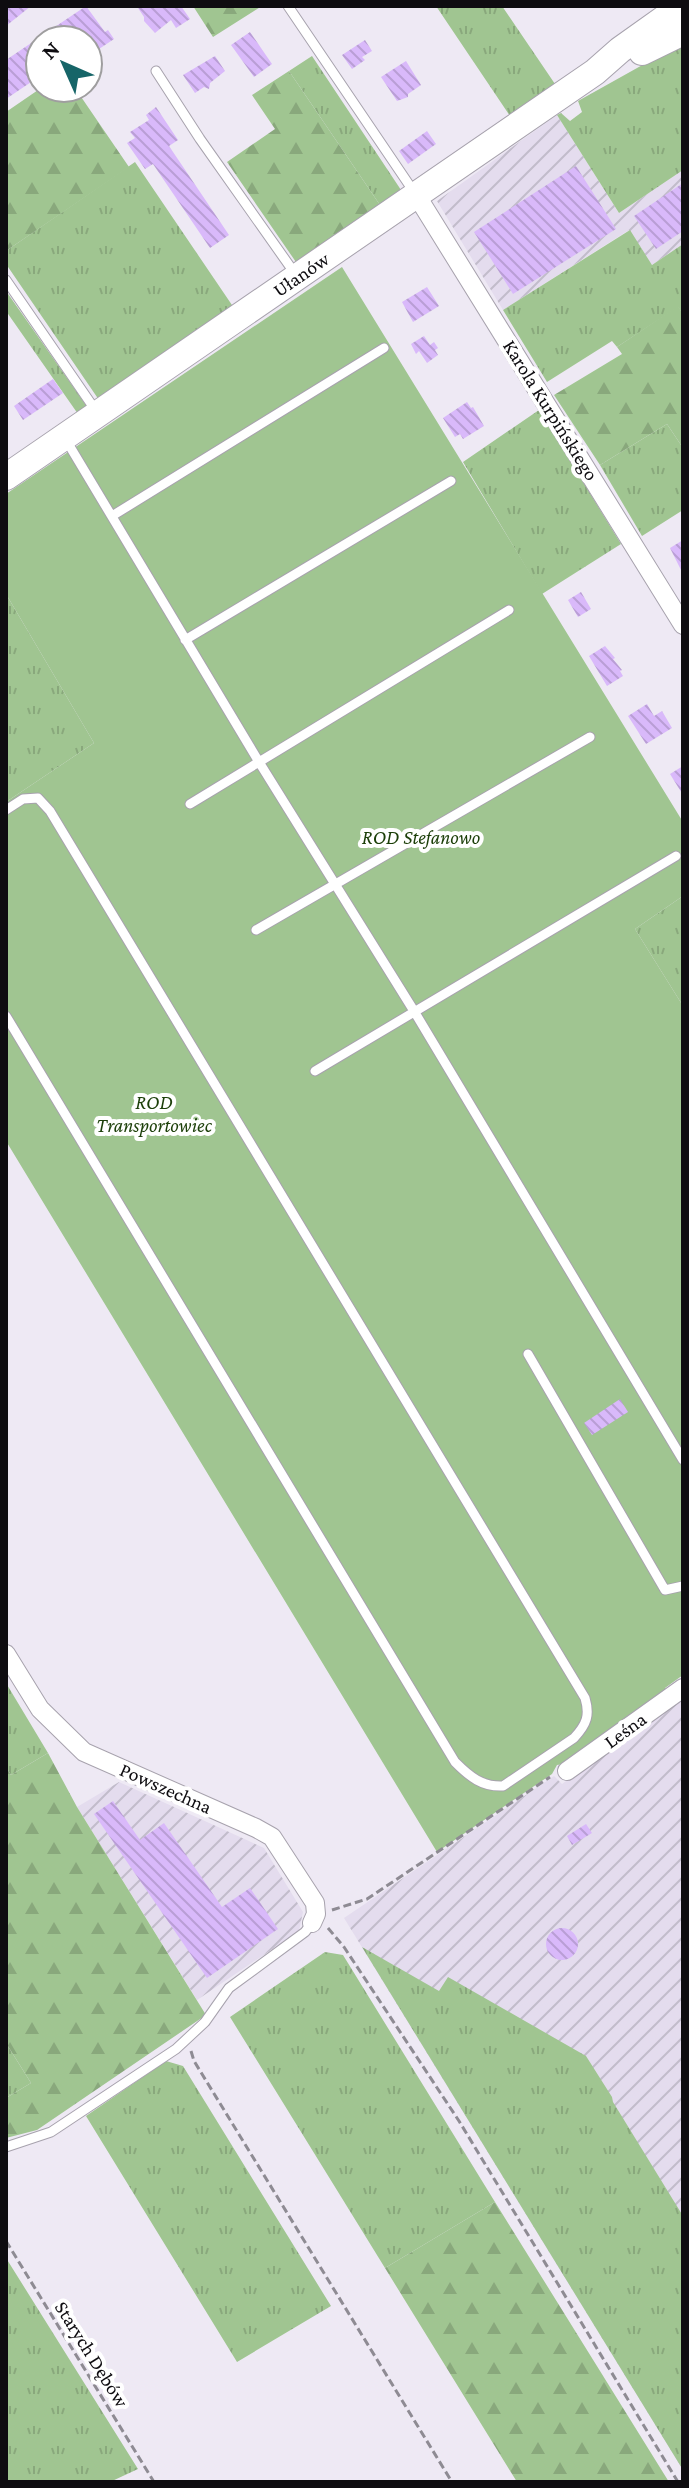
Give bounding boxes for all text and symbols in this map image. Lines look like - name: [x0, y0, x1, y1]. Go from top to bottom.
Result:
- north arrow: [24, 24, 104, 104]
- text: N: [36, 36, 64, 64]
- street label: Ułanów: [269, 247, 333, 301]
- street label: Karola Kurpińskiego: [498, 336, 603, 485]
- park label: ROD Stefanowo: [362, 826, 480, 849]
- park label: ROD Transportowiec: [96, 1091, 213, 1137]
- street label: Leśna: [600, 1707, 650, 1753]
- street label: Powszechna: [117, 1758, 215, 1818]
- street label: Starych Dębów: [50, 2297, 134, 2412]

